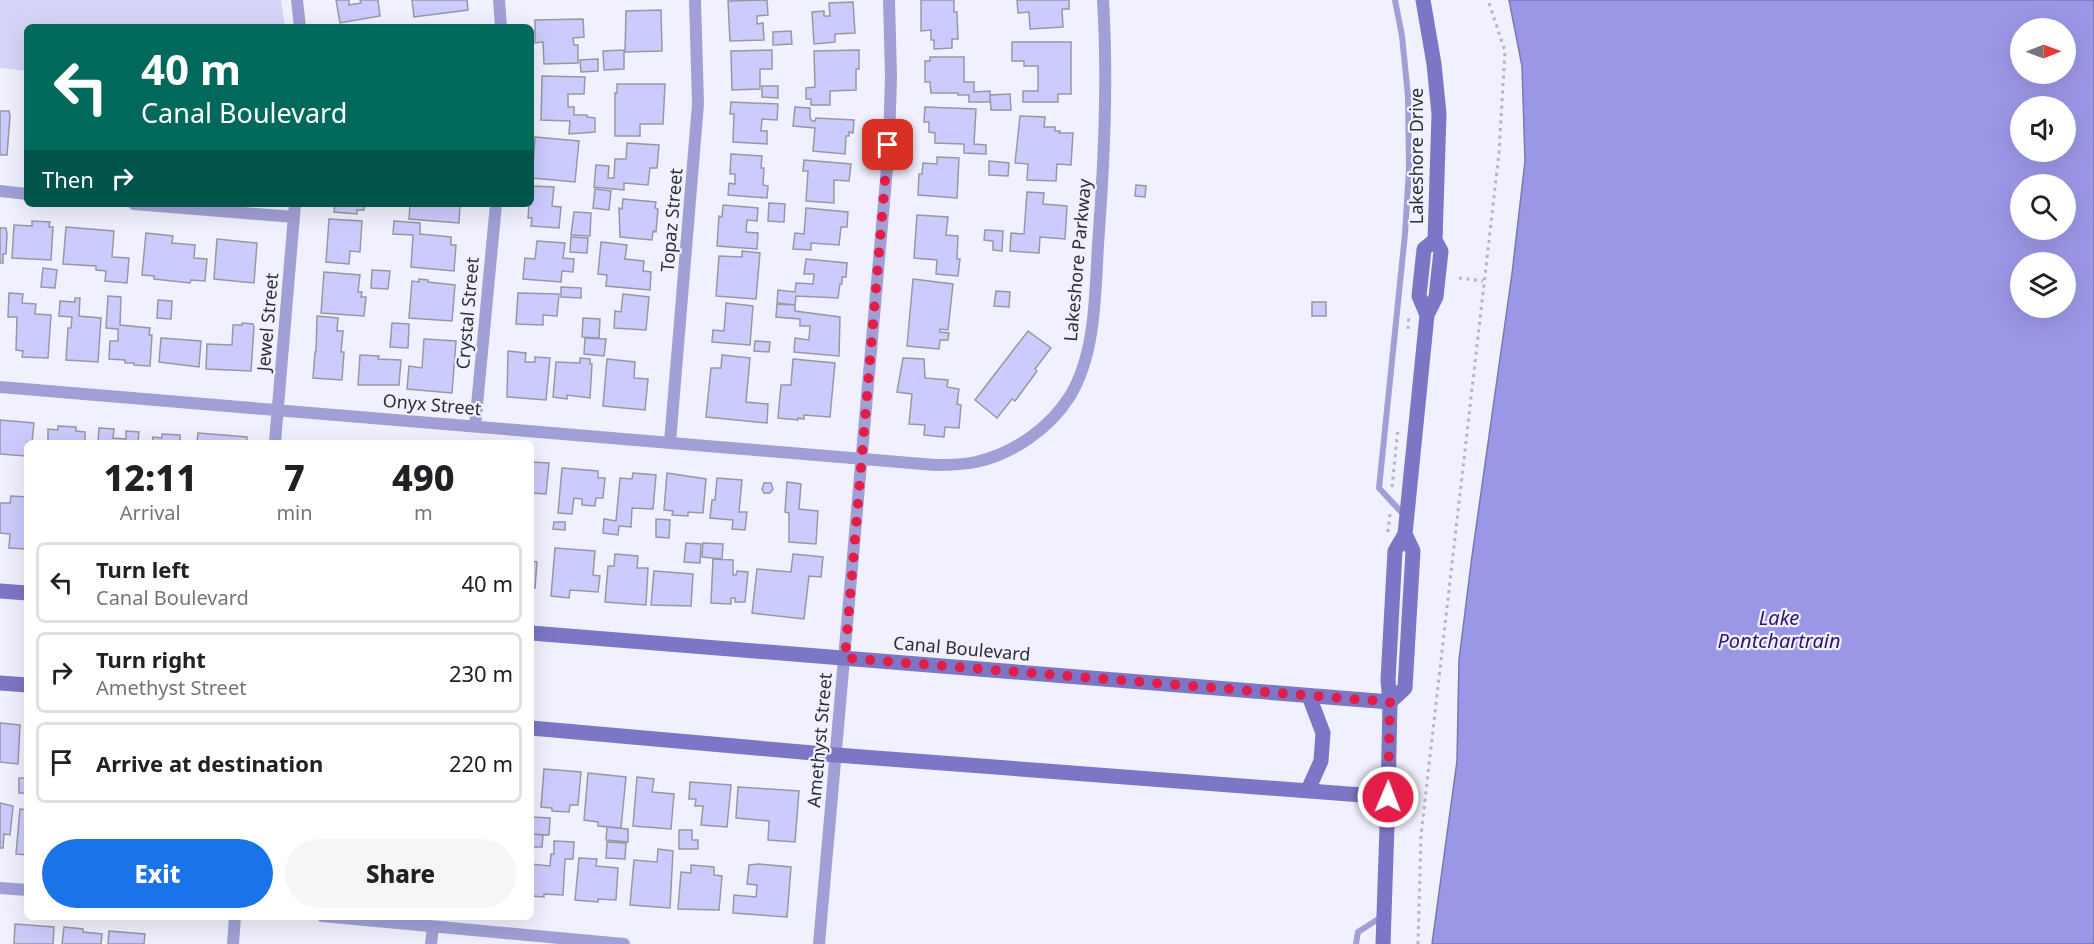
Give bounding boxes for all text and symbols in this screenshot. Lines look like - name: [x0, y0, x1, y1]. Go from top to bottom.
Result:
- north arrow: [2010, 18, 2076, 84]
- map controls: [2010, 18, 2076, 318]
- text: 40 m: [141, 40, 241, 97]
- icon: left: [42, 48, 120, 126]
- street label: Lakeshore Drive: [1404, 88, 1428, 224]
- text: Canal Boulevard: [141, 94, 347, 131]
- button: sound: [2010, 96, 2076, 162]
- pin: [862, 119, 913, 170]
- icon: arrive: [871, 128, 904, 161]
- icon: right: [106, 162, 139, 195]
- text: Then: [42, 164, 94, 194]
- street label: Topaz Street: [655, 167, 688, 273]
- button: search: [2010, 174, 2076, 240]
- street label: Lakeshore Parkway: [1058, 177, 1096, 342]
- button: layers: [2010, 252, 2076, 318]
- street label: Crystal Street: [450, 255, 484, 370]
- street label: Jewel Street: [251, 271, 283, 374]
- street label: Onyx Street: [382, 388, 483, 420]
- text: 12:11: [103, 453, 197, 502]
- text: 7: [284, 453, 305, 502]
- text: 490: [392, 453, 455, 502]
- text: Arrival: [120, 499, 181, 526]
- text: min: [276, 499, 313, 526]
- text: m: [414, 499, 433, 526]
- text: Turn left: [96, 554, 190, 584]
- icon: left: [45, 566, 78, 599]
- text: 40 m: [462, 568, 513, 598]
- text: Canal Boulevard: [96, 584, 249, 611]
- water label: Lake Pontchartrain: [1717, 604, 1841, 654]
- street label: Canal Boulevard: [892, 630, 1032, 666]
- text: Turn right: [96, 644, 206, 674]
- icon: right: [45, 656, 78, 689]
- text: 230 m: [449, 658, 513, 688]
- street label: Amethyst Street: [801, 671, 837, 808]
- text: Amethyst Street: [96, 674, 246, 701]
- icon: arrive: [45, 746, 78, 779]
- text: Arrive at destination: [96, 748, 323, 778]
- text: 220 m: [449, 748, 513, 778]
- position arrow: [1356, 765, 1420, 829]
- button: Exit: [42, 839, 273, 908]
- button: Share: [285, 839, 516, 908]

